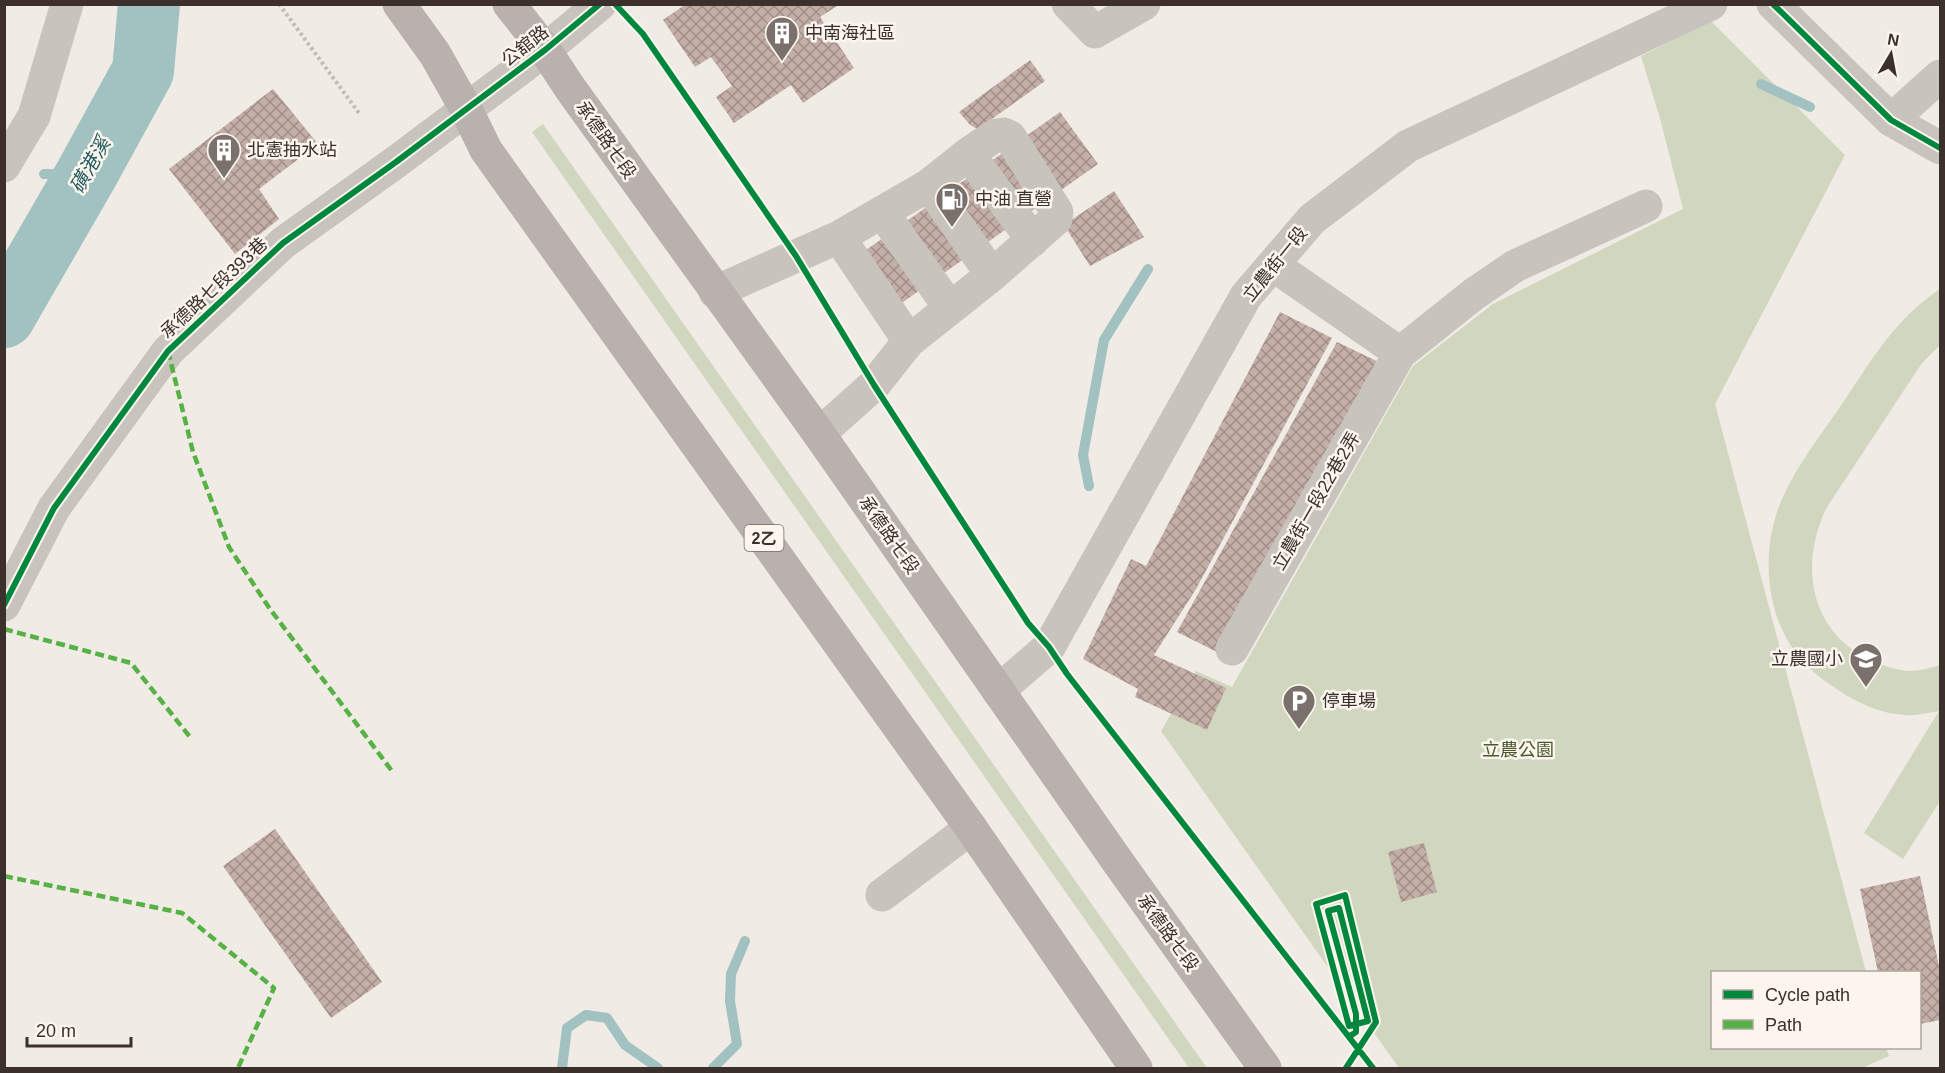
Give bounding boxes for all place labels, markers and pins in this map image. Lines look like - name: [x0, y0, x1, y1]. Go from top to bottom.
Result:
- building icon: 中南海社區: [764, 15, 800, 62]
- place label: 中南海社區: [805, 23, 895, 43]
- building icon: 北憲抽水站: [206, 132, 242, 179]
- place label: 北憲抽水站: [247, 140, 337, 160]
- fuel station icon: 中油 直營: [934, 181, 970, 228]
- place label: 中油 直營: [975, 189, 1052, 209]
- school or university icon: 立農國小: [1848, 641, 1884, 688]
- place label: 立農國小: [1771, 649, 1843, 669]
- parking icon: 停車場: [1281, 683, 1317, 730]
- place label: 停車場: [1322, 691, 1376, 711]

